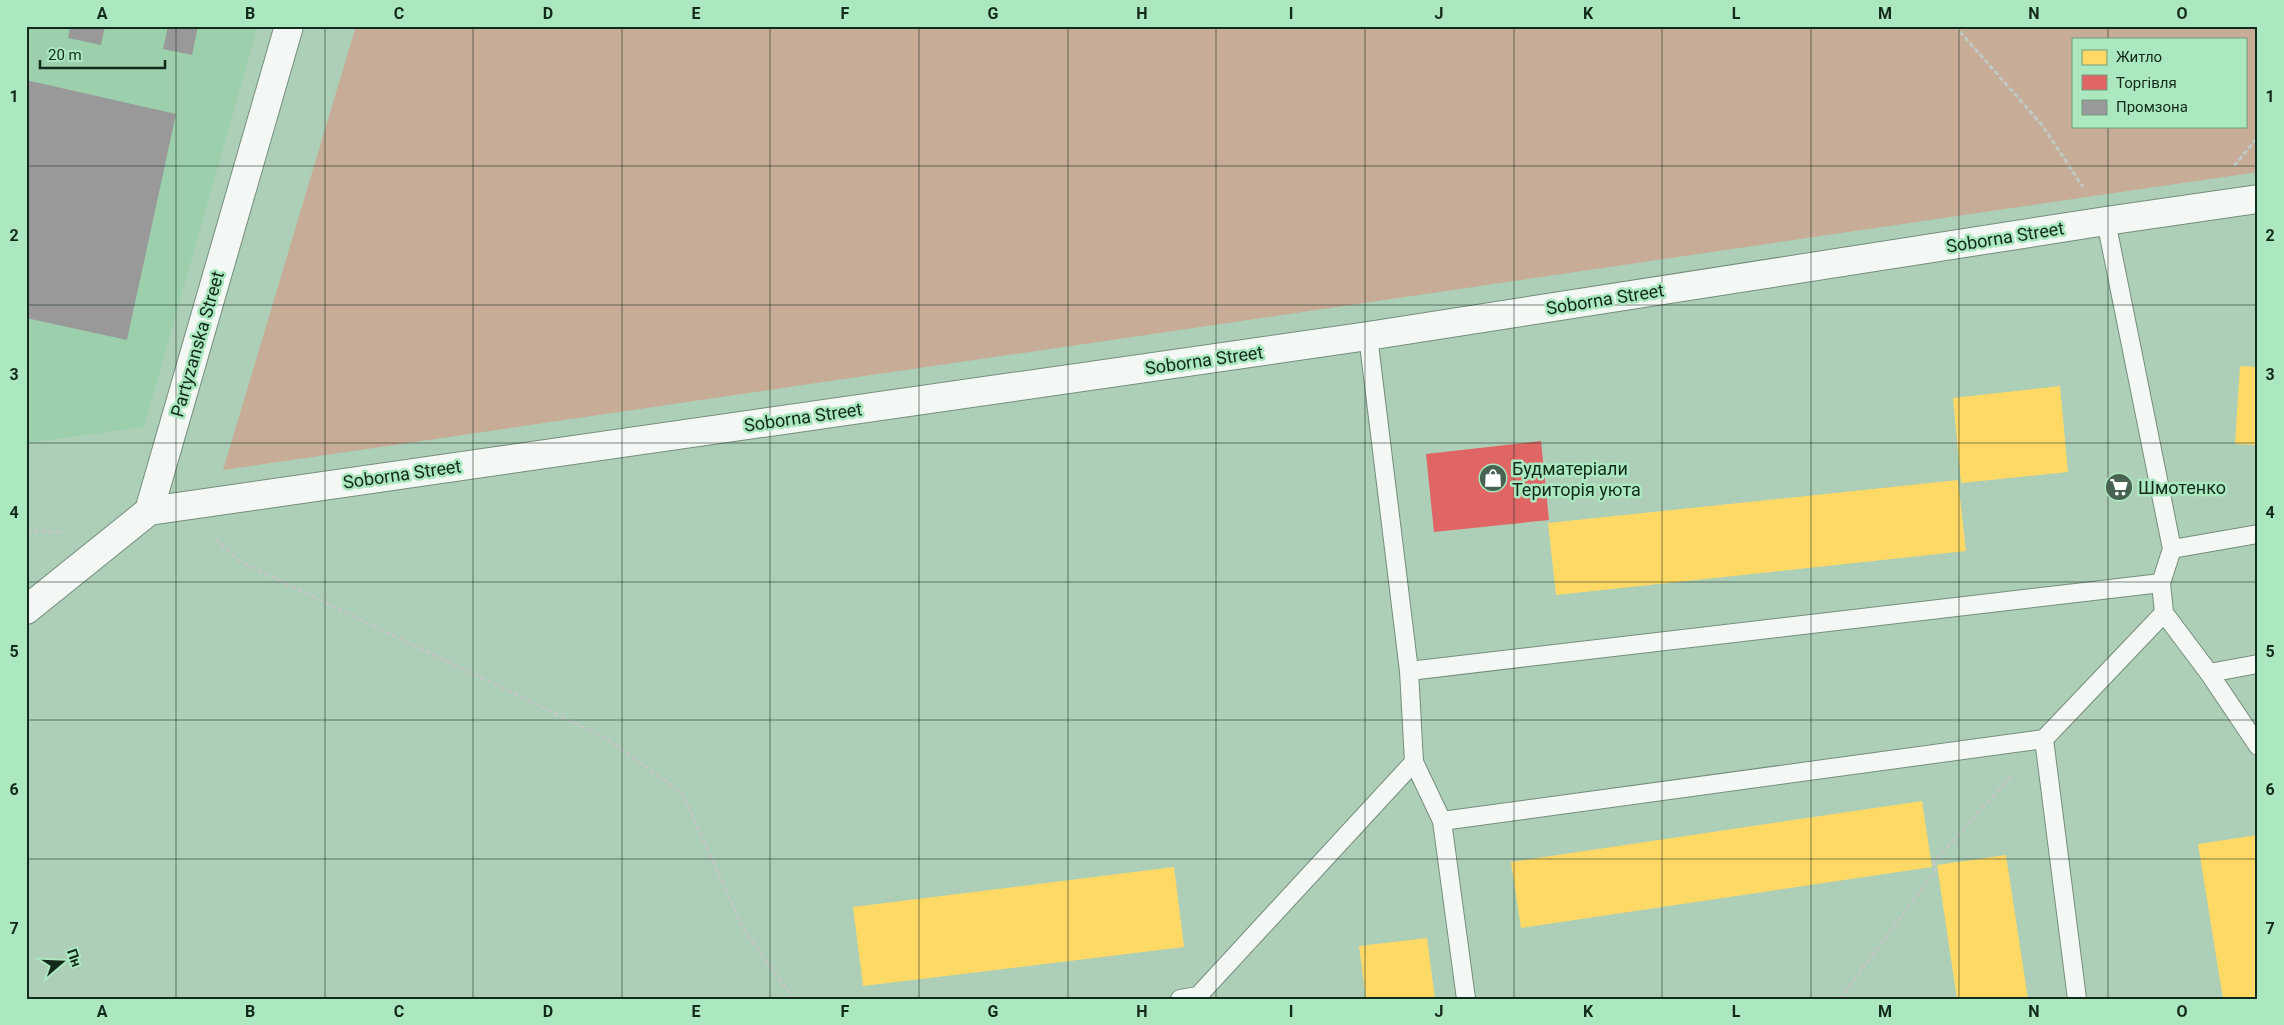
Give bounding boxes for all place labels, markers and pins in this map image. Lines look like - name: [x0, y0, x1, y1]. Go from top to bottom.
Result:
- place label: Будматеріали Територія уюта: [1512, 458, 1641, 500]
- shop icon: Будматеріали Територія уюта: [1478, 463, 1508, 493]
- supermarket icon: Шмотенко: [2104, 472, 2134, 502]
- place label: Шмотенко: [2138, 477, 2226, 498]

